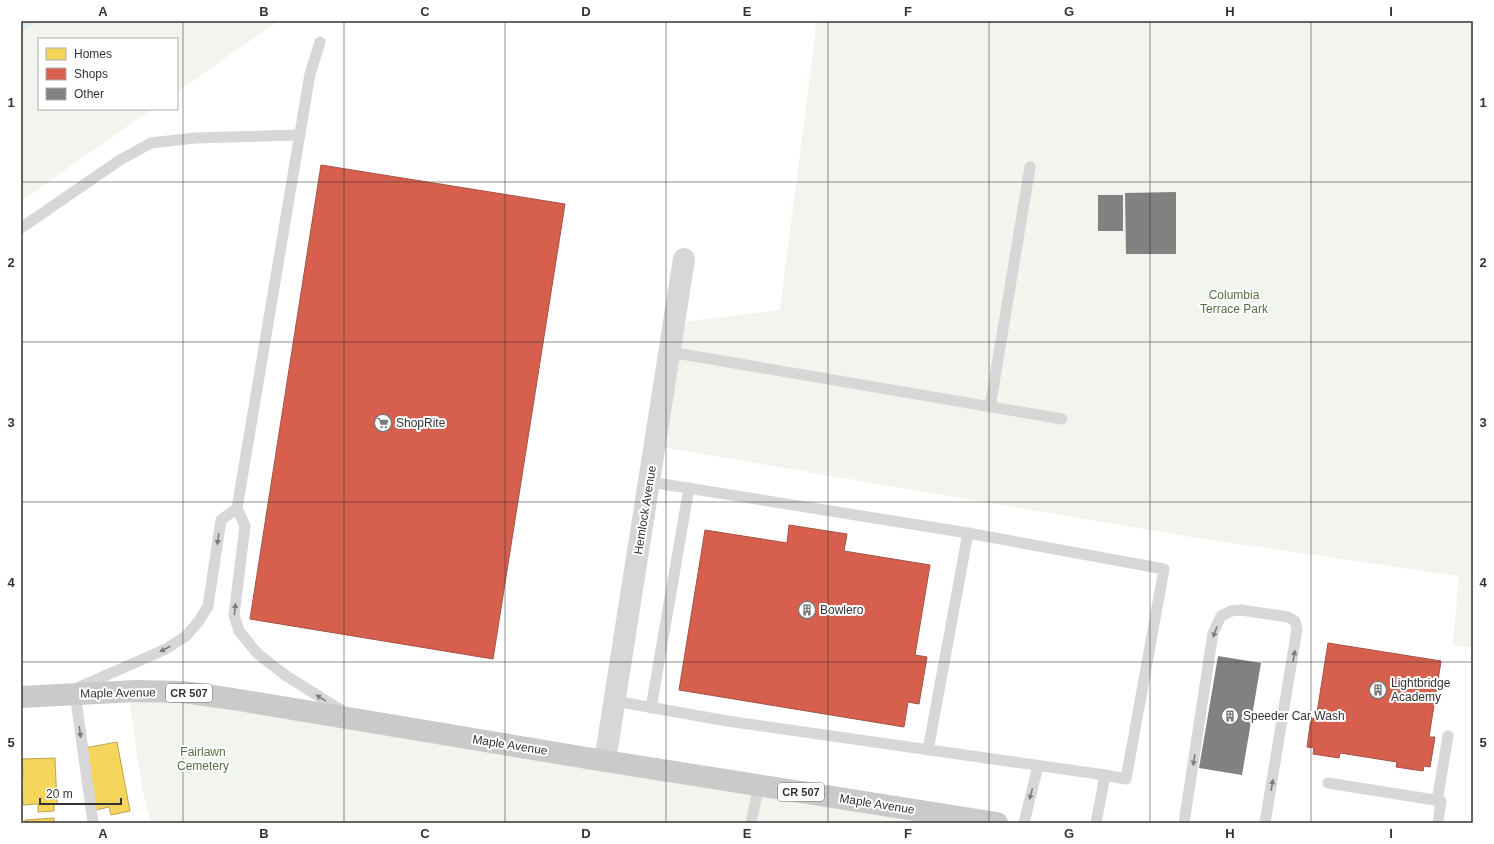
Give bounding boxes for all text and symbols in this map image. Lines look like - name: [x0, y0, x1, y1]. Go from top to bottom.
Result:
- text: A: [98, 4, 108, 19]
- text: B: [259, 4, 269, 19]
- text: C: [420, 4, 430, 19]
- text: D: [581, 4, 591, 19]
- text: E: [743, 4, 752, 19]
- text: F: [904, 4, 912, 19]
- text: G: [1064, 4, 1074, 19]
- text: H: [1225, 4, 1235, 19]
- text: I: [1389, 4, 1393, 19]
- legend: [38, 38, 178, 110]
- text: Homes: [74, 47, 112, 61]
- text: Shops: [74, 67, 108, 81]
- text: Other: [74, 87, 104, 101]
- text: 1: [7, 95, 15, 110]
- text: 1: [1479, 95, 1487, 110]
- text: 2: [7, 255, 15, 270]
- text: 2: [1479, 255, 1487, 270]
- park label: Columbia Terrace Park: [1200, 288, 1269, 316]
- supermarket icon: ShopRite: [373, 413, 393, 433]
- text: 3: [7, 415, 15, 430]
- text: 3: [1479, 415, 1487, 430]
- place label: ShopRite: [396, 416, 446, 430]
- street label: Hemlock Avenue: [631, 464, 659, 555]
- one-way arrow: [215, 533, 221, 545]
- text: 4: [7, 575, 15, 590]
- text: 4: [1479, 575, 1487, 590]
- building icon: Bowlero: [797, 600, 817, 620]
- one-way arrow: [232, 603, 239, 615]
- place label: Bowlero: [820, 603, 864, 617]
- one-way arrow: [1211, 626, 1217, 638]
- one-way arrow: [159, 646, 171, 652]
- one-way arrow: [1291, 650, 1297, 663]
- place label: Lightbridge Academy: [1391, 676, 1451, 704]
- building icon: Lightbridge Academy: [1368, 680, 1388, 700]
- road number: CR 507: [166, 684, 212, 702]
- street label: Maple Avenue: [80, 685, 156, 701]
- one-way arrow: [316, 694, 326, 702]
- building icon: Speeder Car Wash: [1220, 706, 1240, 726]
- place label: Speeder Car Wash: [1243, 709, 1345, 723]
- one-way arrow: [77, 726, 83, 738]
- street label: Maple Avenue: [471, 732, 549, 758]
- text: 5: [7, 735, 15, 750]
- text: 5: [1479, 735, 1487, 750]
- park label: Fairlawn Cemetery: [177, 745, 229, 773]
- one-way arrow: [1191, 754, 1197, 766]
- one-way arrow: [1269, 778, 1275, 791]
- scale bar: [40, 780, 121, 806]
- road number: CR 507: [778, 783, 824, 801]
- text: 20 m: [46, 787, 73, 801]
- one-way arrow: [1027, 788, 1033, 800]
- street label: Maple Avenue: [838, 791, 916, 817]
- text: A: [98, 826, 108, 841]
- text: B: [259, 826, 269, 841]
- text: C: [420, 826, 430, 841]
- text: D: [581, 826, 591, 841]
- text: E: [743, 826, 752, 841]
- text: F: [904, 826, 912, 841]
- text: G: [1064, 826, 1074, 841]
- text: H: [1225, 826, 1235, 841]
- text: I: [1389, 826, 1393, 841]

